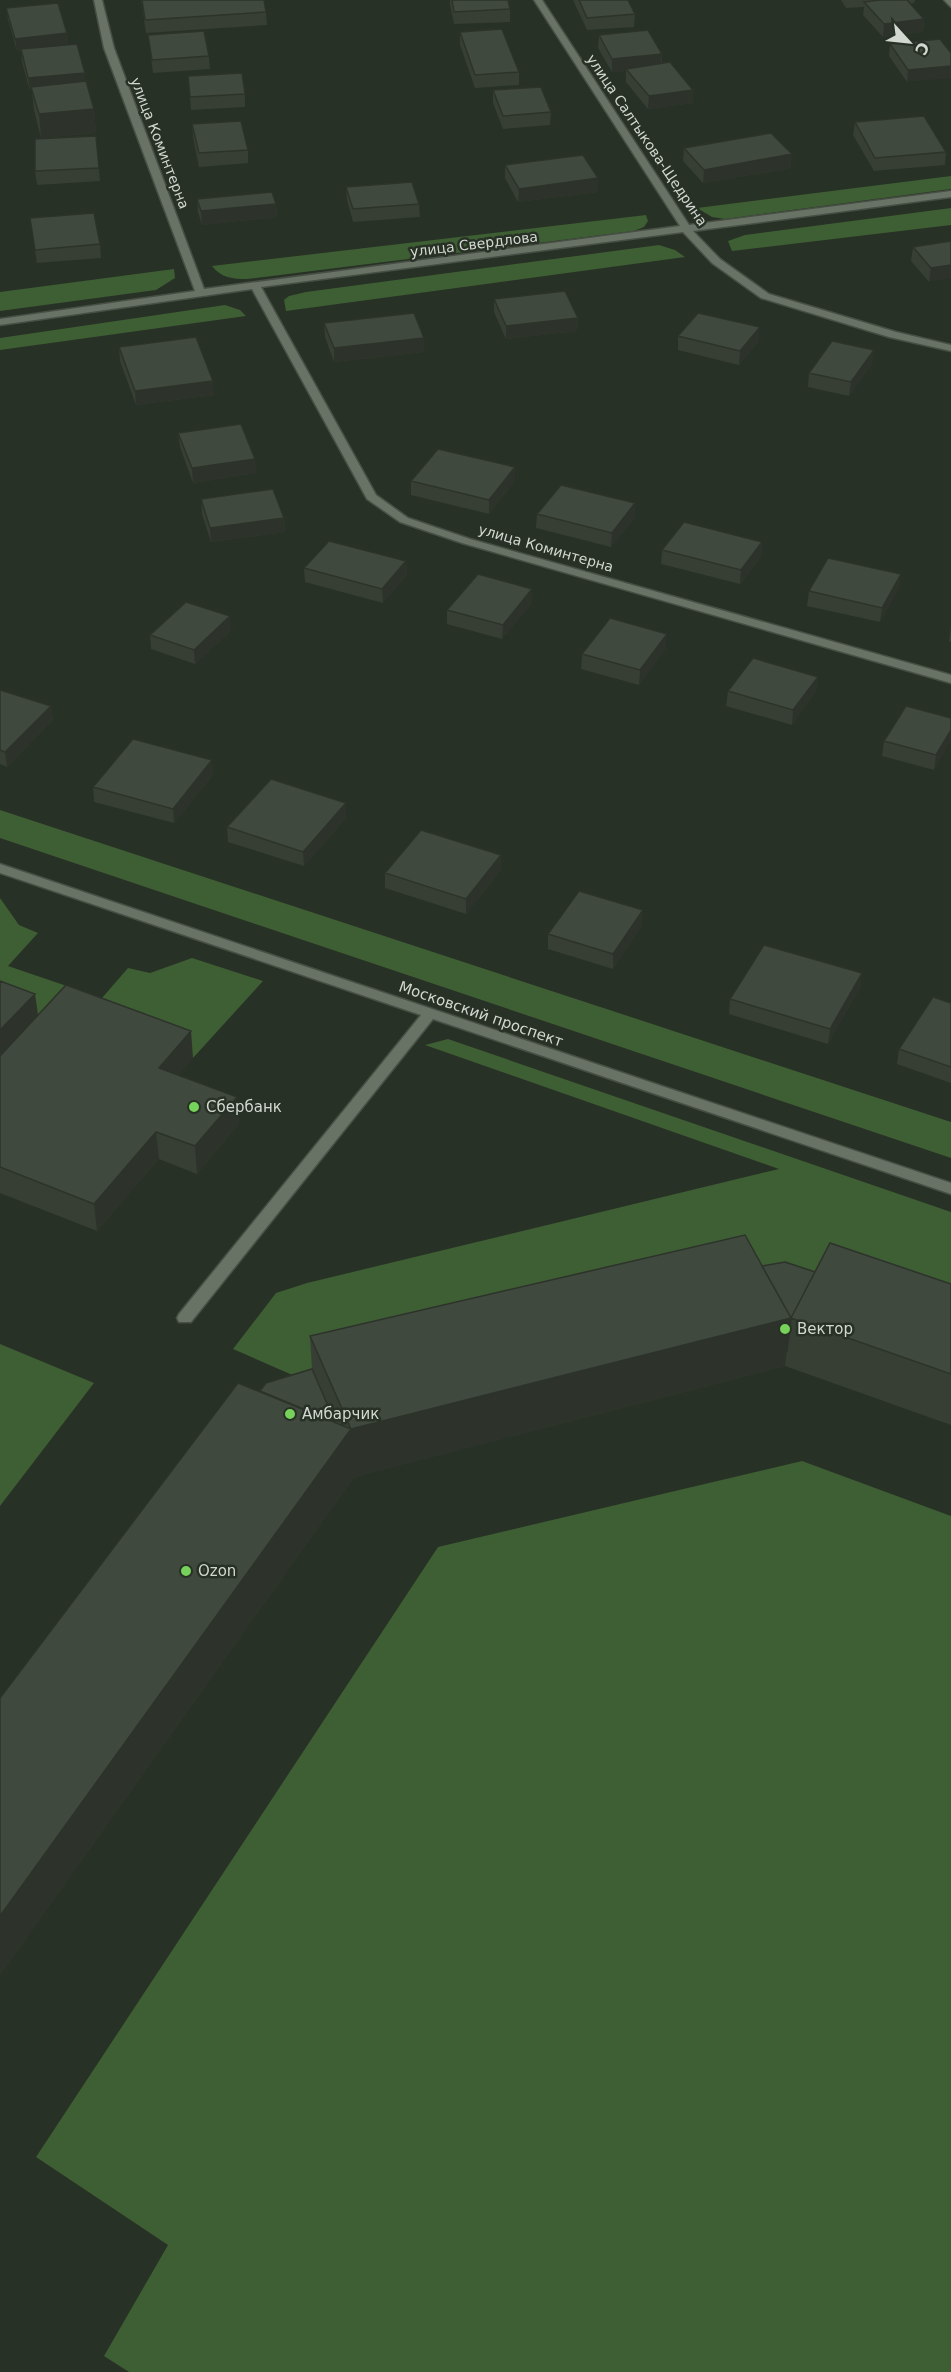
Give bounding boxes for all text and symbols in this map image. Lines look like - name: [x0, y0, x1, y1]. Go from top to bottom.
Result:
- north arrow: [879, 12, 939, 72]
- text: С: [911, 39, 933, 58]
- street label: улица Салтыкова-Щедрина: [583, 51, 711, 229]
- street label: улица Коминтерна: [128, 75, 192, 211]
- street label: улица Свердлова: [409, 228, 539, 260]
- street label: улица Коминтерна: [477, 521, 615, 575]
- street label: Московский проспект: [396, 977, 566, 1051]
- place label: Сбербанк: [206, 1098, 282, 1116]
- marker: Сбербанк: [187, 1100, 201, 1114]
- place label: Вектор: [797, 1320, 853, 1338]
- marker: Вектор: [778, 1322, 792, 1336]
- place label: Амбарчик: [302, 1405, 379, 1423]
- marker: Амбарчик: [283, 1407, 297, 1421]
- place label: Ozon: [198, 1562, 236, 1580]
- marker: Ozon: [179, 1564, 193, 1578]

